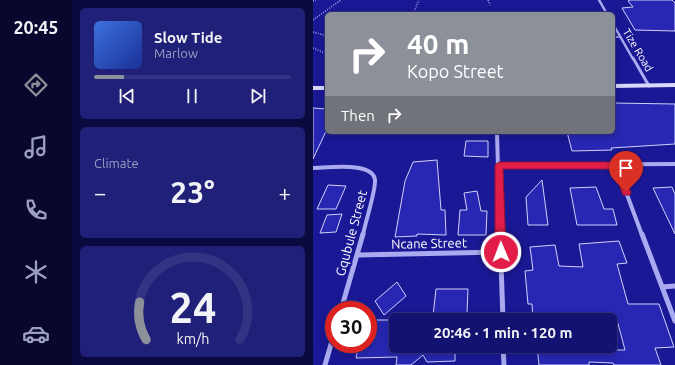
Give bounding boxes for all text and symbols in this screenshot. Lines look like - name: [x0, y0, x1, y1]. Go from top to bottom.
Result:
- text: 20:45: [13, 17, 59, 37]
- street label: Tize Road: [621, 26, 655, 74]
- icon: right: [341, 28, 393, 80]
- text: 40 m: [407, 28, 469, 59]
- text: Slow Tide: [154, 29, 222, 46]
- text: Marlow: [154, 46, 198, 60]
- text: Kopo Street: [407, 61, 504, 81]
- icon: directions: [22, 71, 50, 99]
- icon: previous: [116, 85, 138, 107]
- icon: pause: [181, 85, 203, 107]
- icon: next: [247, 85, 269, 107]
- icon: right: [383, 104, 405, 126]
- text: Then: [341, 107, 375, 124]
- icon: music: [22, 133, 50, 161]
- pin: [609, 151, 643, 192]
- text: Climate: [94, 156, 139, 170]
- icon: arrive: [615, 157, 637, 179]
- text: 23°: [170, 175, 215, 209]
- text: −: [94, 180, 106, 205]
- text: +: [279, 180, 291, 205]
- street label: Gqubule Street: [333, 188, 369, 278]
- icon: phone: [22, 196, 50, 224]
- position arrow: [480, 231, 522, 273]
- street label: Ncane Street: [391, 235, 467, 251]
- icon: climate: [22, 258, 50, 286]
- text: 24: [169, 283, 216, 330]
- speed limit sign: 30: [325, 301, 377, 353]
- icon: car: [22, 320, 50, 348]
- text: 20:46 · 1 min · 120 m: [434, 324, 572, 341]
- text: km/h: [176, 330, 209, 346]

